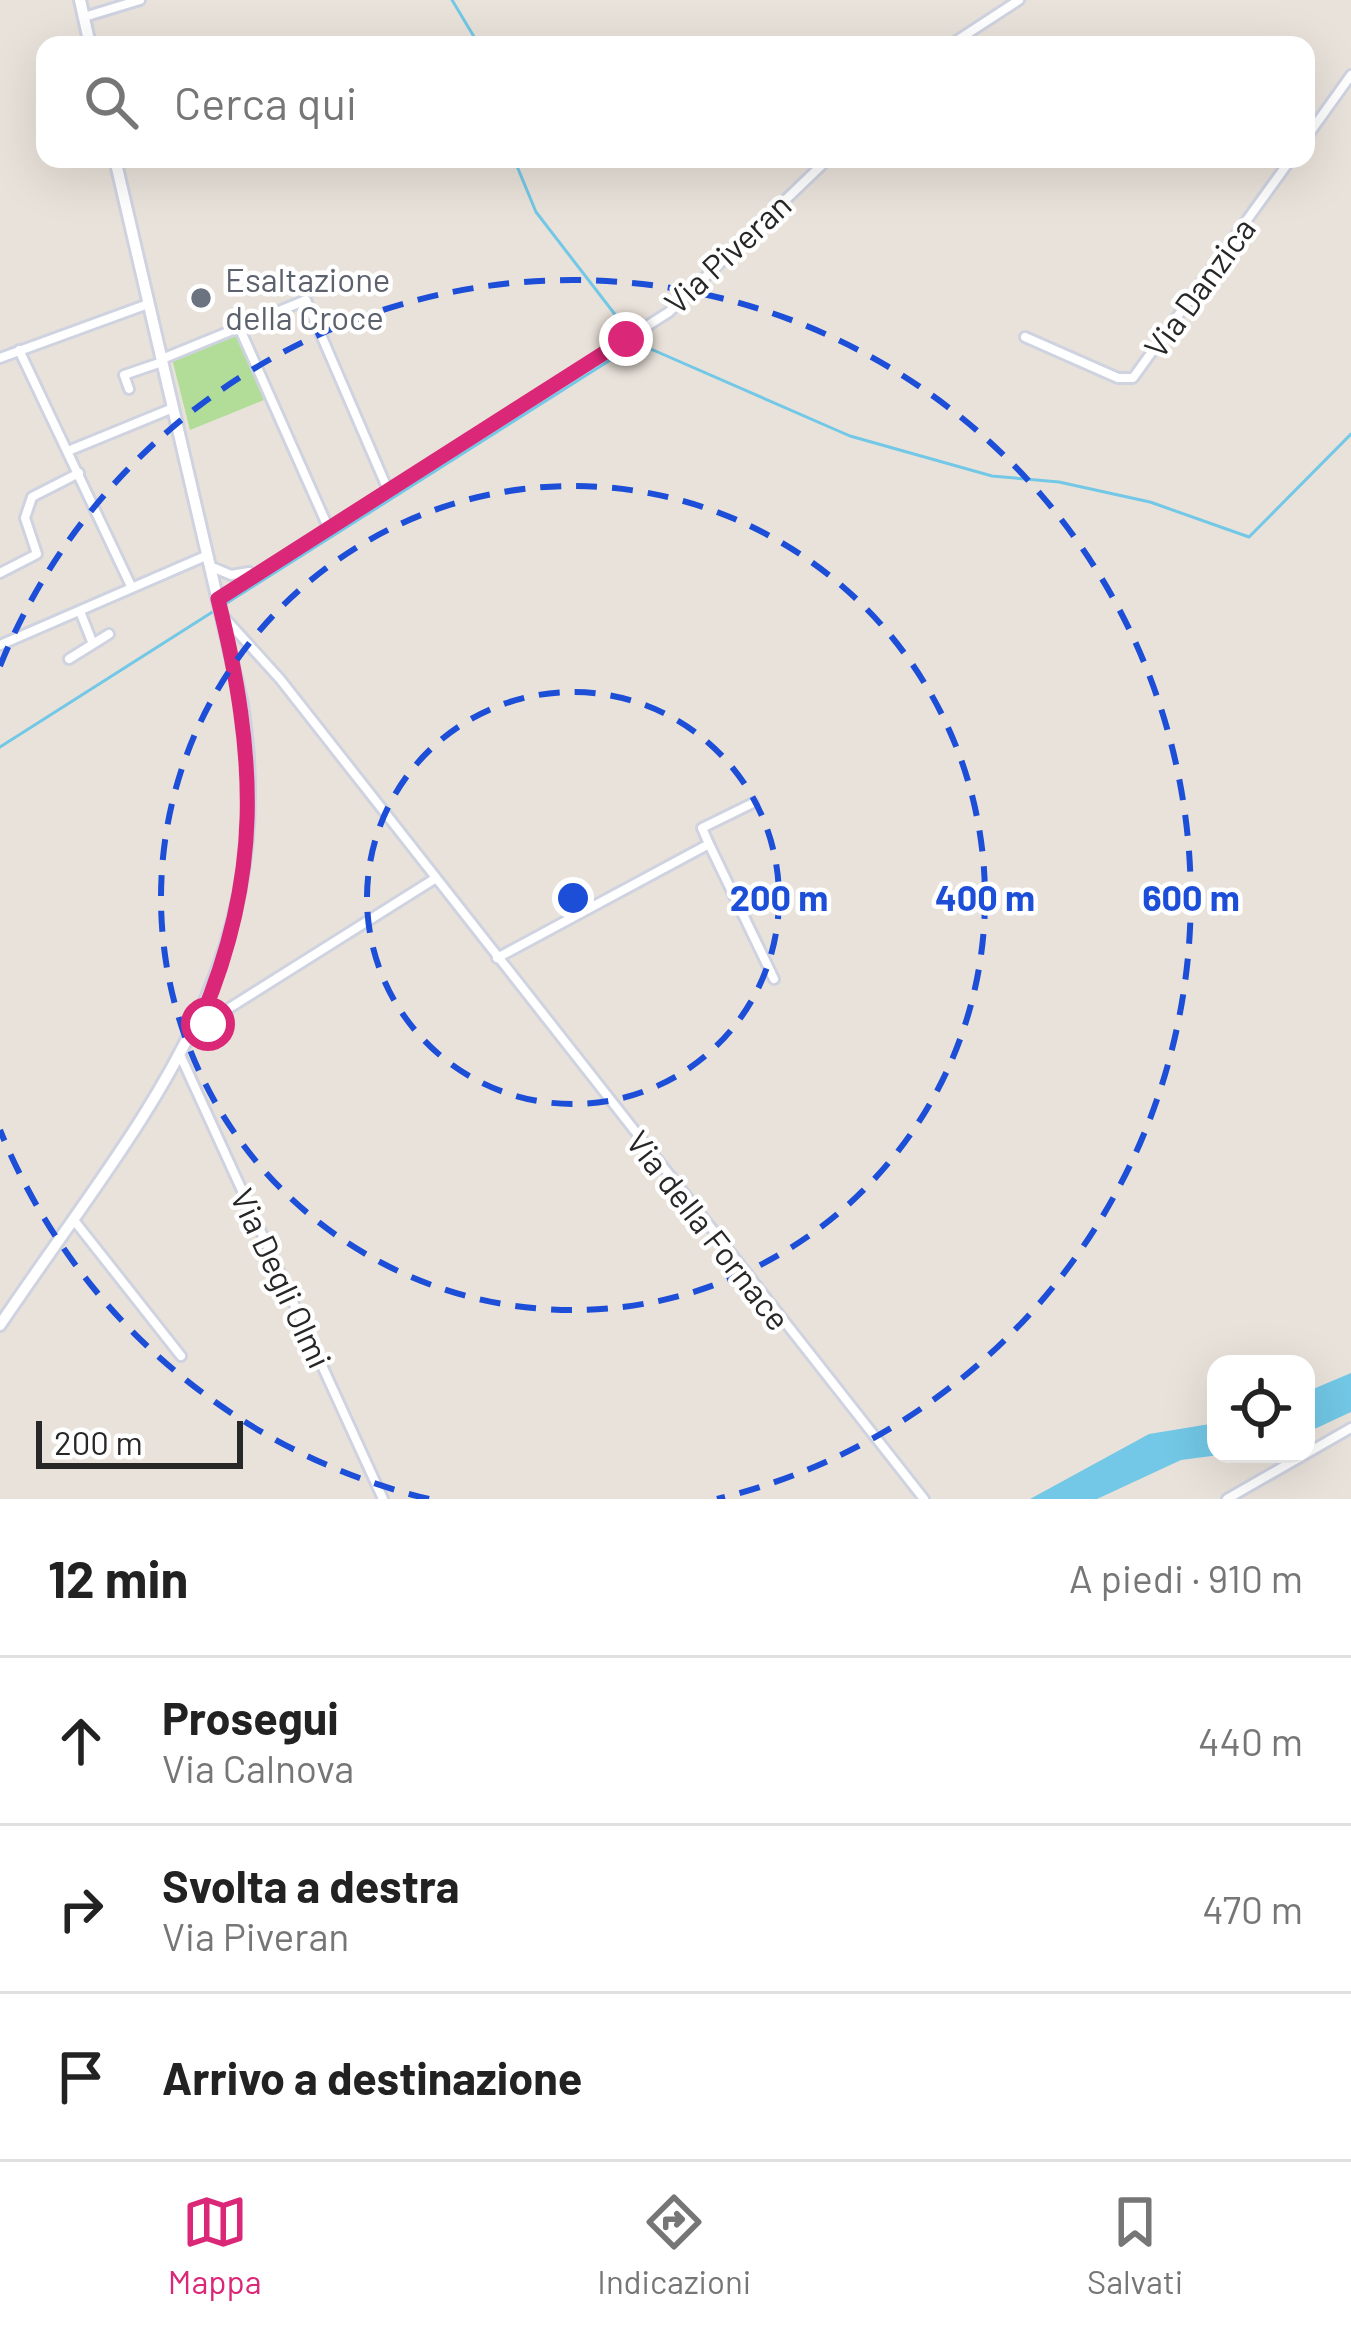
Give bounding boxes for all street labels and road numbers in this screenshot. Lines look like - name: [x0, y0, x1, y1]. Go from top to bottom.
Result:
- street label: Via Piveran: [655, 184, 799, 322]
- street label: Via Danzica: [1135, 209, 1263, 365]
- street label: Via della Fornace: [619, 1122, 799, 1338]
- street label: Via Degli Olmi: [223, 1182, 341, 1374]

